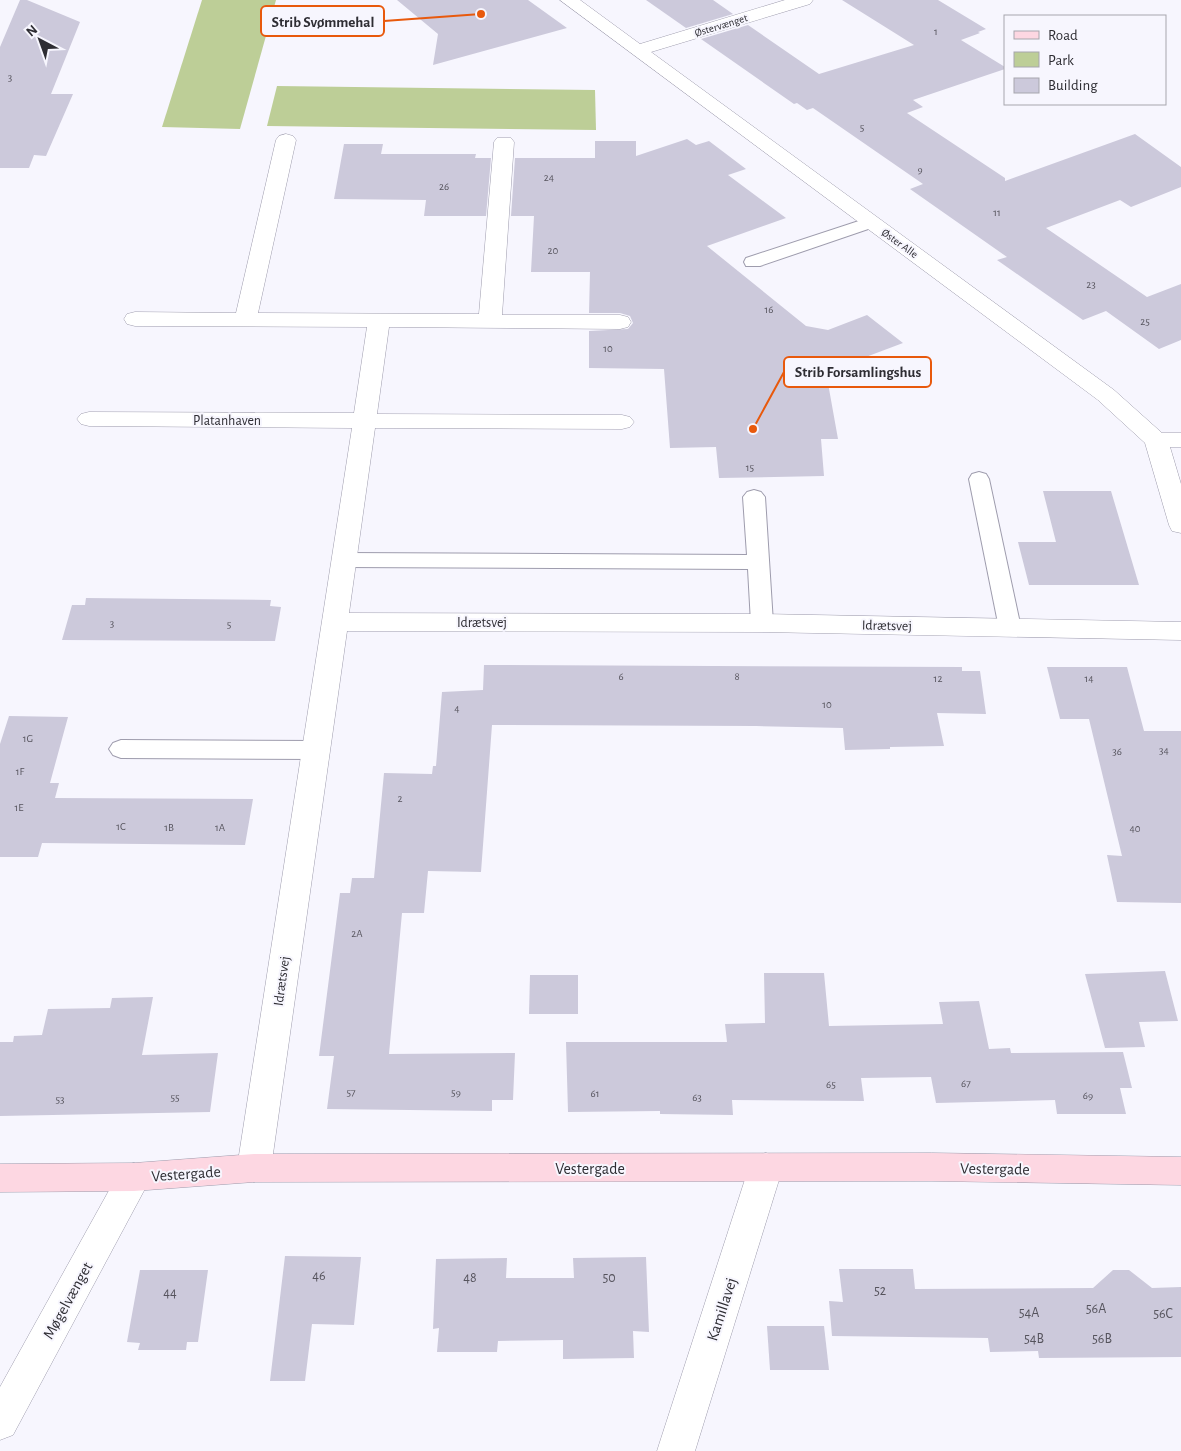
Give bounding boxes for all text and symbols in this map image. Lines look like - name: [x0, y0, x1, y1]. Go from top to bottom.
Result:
- callout: Strib Svømmehal: [261, 6, 384, 36]
- street label: Østervænget: [693, 12, 749, 39]
- north arrow: [15, 15, 65, 65]
- text: Strib Svømmehal: [271, 15, 375, 30]
- legend: [1004, 15, 1166, 105]
- text: N: [24, 22, 40, 39]
- house number: 1: [934, 26, 938, 37]
- text: Road: [1048, 28, 1078, 43]
- text: Park: [1048, 53, 1074, 68]
- house number: 3: [8, 72, 13, 83]
- text: Building: [1048, 78, 1098, 93]
- house number: 5: [860, 122, 865, 133]
- house number: 9: [917, 164, 923, 175]
- house number: 24: [544, 172, 554, 183]
- house number: 26: [439, 181, 449, 192]
- house number: 11: [993, 207, 1001, 218]
- street label: Øster Alle: [880, 227, 920, 260]
- house number: 20: [548, 245, 559, 256]
- house number: 23: [1086, 279, 1096, 290]
- house number: 16: [765, 304, 773, 315]
- house number: 25: [1140, 316, 1150, 327]
- house number: 10: [603, 343, 613, 354]
- callout: Strib Forsamlingshus: [784, 357, 931, 387]
- text: Strib Forsamlingshus: [795, 365, 921, 380]
- street label: Platanhaven: [193, 414, 261, 428]
- house number: 15: [746, 462, 755, 473]
- street label: Idrætsvej: [457, 616, 507, 630]
- house number: 3: [110, 618, 115, 629]
- house number: 5: [227, 619, 232, 630]
- street label: Idrætsvej: [862, 619, 912, 633]
- house number: 6: [618, 671, 624, 682]
- house number: 8: [734, 671, 740, 682]
- house number: 12: [934, 673, 942, 684]
- house number: 14: [1084, 673, 1094, 684]
- house number: 10: [822, 699, 832, 710]
- house number: 4: [454, 703, 460, 714]
- house number: 1G: [23, 733, 33, 744]
- house number: 34: [1159, 745, 1169, 756]
- house number: 36: [1112, 746, 1122, 757]
- house number: 1F: [16, 766, 25, 777]
- house number: 2: [397, 793, 403, 804]
- house number: 1E: [14, 802, 24, 813]
- house number: 1C: [116, 821, 126, 832]
- house number: 1B: [164, 822, 174, 833]
- house number: 1A: [215, 822, 226, 833]
- house number: 40: [1129, 823, 1141, 834]
- house number: 2A: [351, 928, 363, 939]
- street label: Idrætsvej: [272, 955, 292, 1007]
- house number: 67: [961, 1078, 971, 1089]
- house number: 65: [826, 1079, 836, 1090]
- house number: 57: [346, 1087, 356, 1098]
- house number: 59: [451, 1087, 461, 1098]
- house number: 61: [591, 1088, 599, 1099]
- house number: 69: [1083, 1090, 1093, 1101]
- house number: 55: [170, 1092, 180, 1103]
- house number: 63: [692, 1092, 702, 1103]
- house number: 53: [55, 1094, 65, 1105]
- street label: Vestergade: [960, 1160, 1030, 1178]
- street label: Vestergade: [555, 1161, 625, 1177]
- street label: Vestergade: [151, 1164, 221, 1184]
- street label: Møgelvænget: [40, 1259, 96, 1342]
- house number: 46: [312, 1269, 326, 1283]
- house number: 48: [463, 1271, 477, 1285]
- house number: 50: [602, 1271, 616, 1285]
- street label: Kamillavej: [704, 1276, 741, 1343]
- house number: 52: [874, 1284, 886, 1298]
- house number: 44: [163, 1286, 177, 1300]
- house number: 56A: [1086, 1302, 1106, 1316]
- house number: 54A: [1019, 1306, 1039, 1320]
- house number: 56C: [1153, 1307, 1173, 1321]
- house number: 54B: [1024, 1332, 1044, 1346]
- house number: 56B: [1092, 1332, 1112, 1346]

